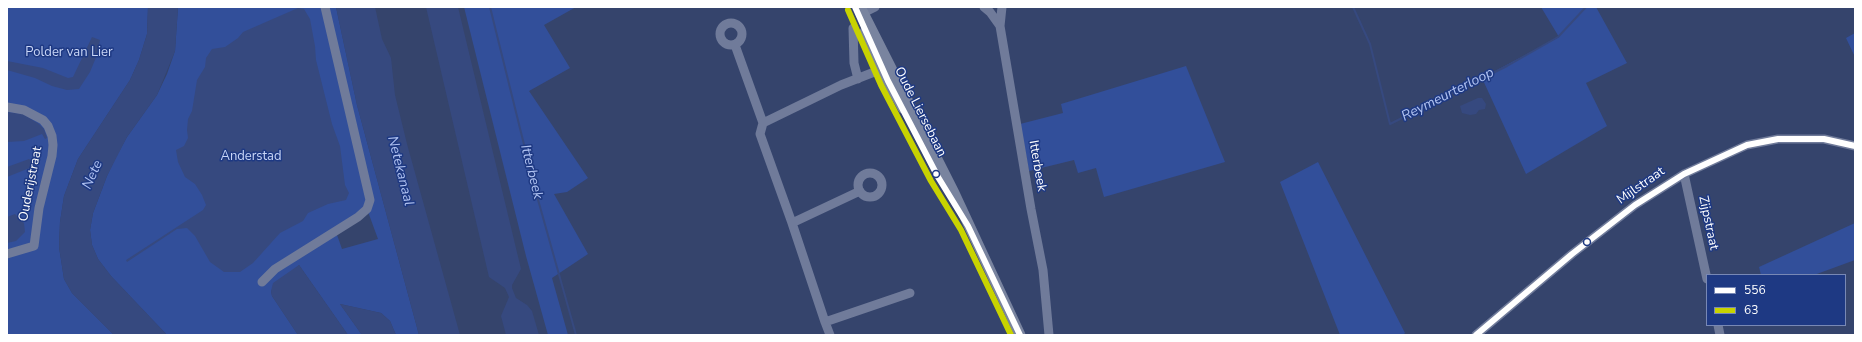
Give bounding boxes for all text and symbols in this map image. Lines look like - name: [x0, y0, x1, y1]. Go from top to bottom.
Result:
- park label: Polder van Lier: [25, 45, 113, 61]
- water label: Reymeurterloop: [1399, 64, 1497, 126]
- street label: Oude Liersebaan: [891, 65, 949, 159]
- water label: Netekanaal: [383, 134, 417, 208]
- street label: Itterbeek: [1025, 139, 1049, 193]
- water label: Itterbeek: [516, 143, 546, 201]
- street label: Ouderijstraat: [16, 145, 46, 223]
- park label: Anderstad: [220, 149, 282, 165]
- water label: Nete: [79, 158, 107, 192]
- street label: Mijlstraat: [1614, 164, 1668, 208]
- unlabelled marker: [931, 169, 941, 179]
- street label: Zijpstraat: [1695, 194, 1721, 252]
- unlabelled marker: [1582, 237, 1592, 247]
- legend: [1706, 274, 1846, 326]
- text: 556: [1744, 282, 1766, 298]
- text: 63: [1744, 302, 1758, 318]

